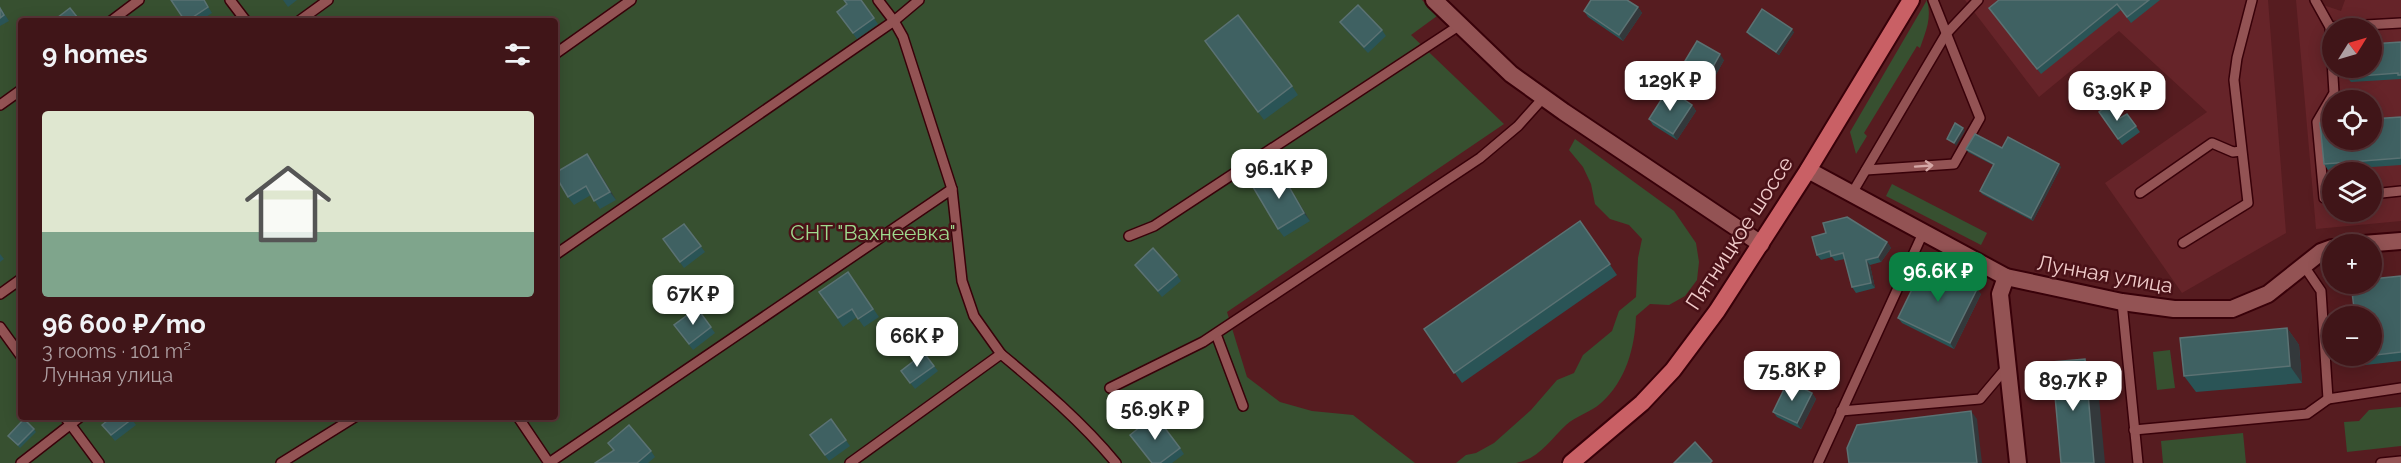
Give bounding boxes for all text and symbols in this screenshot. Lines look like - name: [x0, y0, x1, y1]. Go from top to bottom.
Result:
- north arrow: [2322, 18, 2382, 78]
- map controls: [2322, 18, 2382, 366]
- icon: filters: [501, 38, 534, 71]
- text: 9 homes: [42, 39, 148, 69]
- pin: 129K ₽: [1621, 61, 1719, 112]
- text: 129K ₽: [1639, 68, 1701, 92]
- pin: 63.9K ₽: [2062, 71, 2172, 122]
- text: 63.9K ₽: [2082, 78, 2152, 102]
- button: locate: [2322, 90, 2382, 150]
- pin: 96.1K ₽: [1224, 149, 1334, 200]
- icon: home: [234, 150, 342, 258]
- street label: Пятницкое шоссе: [1680, 152, 1798, 314]
- text: 96.1K ₽: [1245, 156, 1313, 180]
- one-way arrow: [1914, 160, 1934, 171]
- button: layers: [2322, 162, 2382, 222]
- park label: СНТ "Вахнеевка": [790, 220, 956, 245]
- button: +: [2322, 234, 2382, 294]
- street label: Лунная улица: [2035, 250, 2175, 298]
- pin: 96.6K ₽: [1883, 252, 1993, 303]
- text: 96.6K ₽: [1903, 259, 1973, 283]
- pin: 67K ₽: [651, 275, 735, 326]
- text: 67K ₽: [667, 282, 719, 306]
- button: −: [2322, 306, 2382, 366]
- text: 96 600 ₽/mo: [42, 309, 206, 339]
- pin: 66K ₽: [875, 317, 959, 368]
- text: 66K ₽: [890, 324, 944, 348]
- text: 3 rooms · 101 m²: [42, 339, 191, 363]
- pin: 75.8K ₽: [1737, 351, 1847, 402]
- text: 75.8K ₽: [1758, 358, 1826, 382]
- pin: 89.7K ₽: [2018, 361, 2128, 412]
- text: Лунная улица: [42, 363, 173, 387]
- text: 89.7K ₽: [2039, 368, 2107, 392]
- pin: 56.9K ₽: [1100, 390, 1210, 441]
- text: 56.9K ₽: [1120, 397, 1190, 421]

